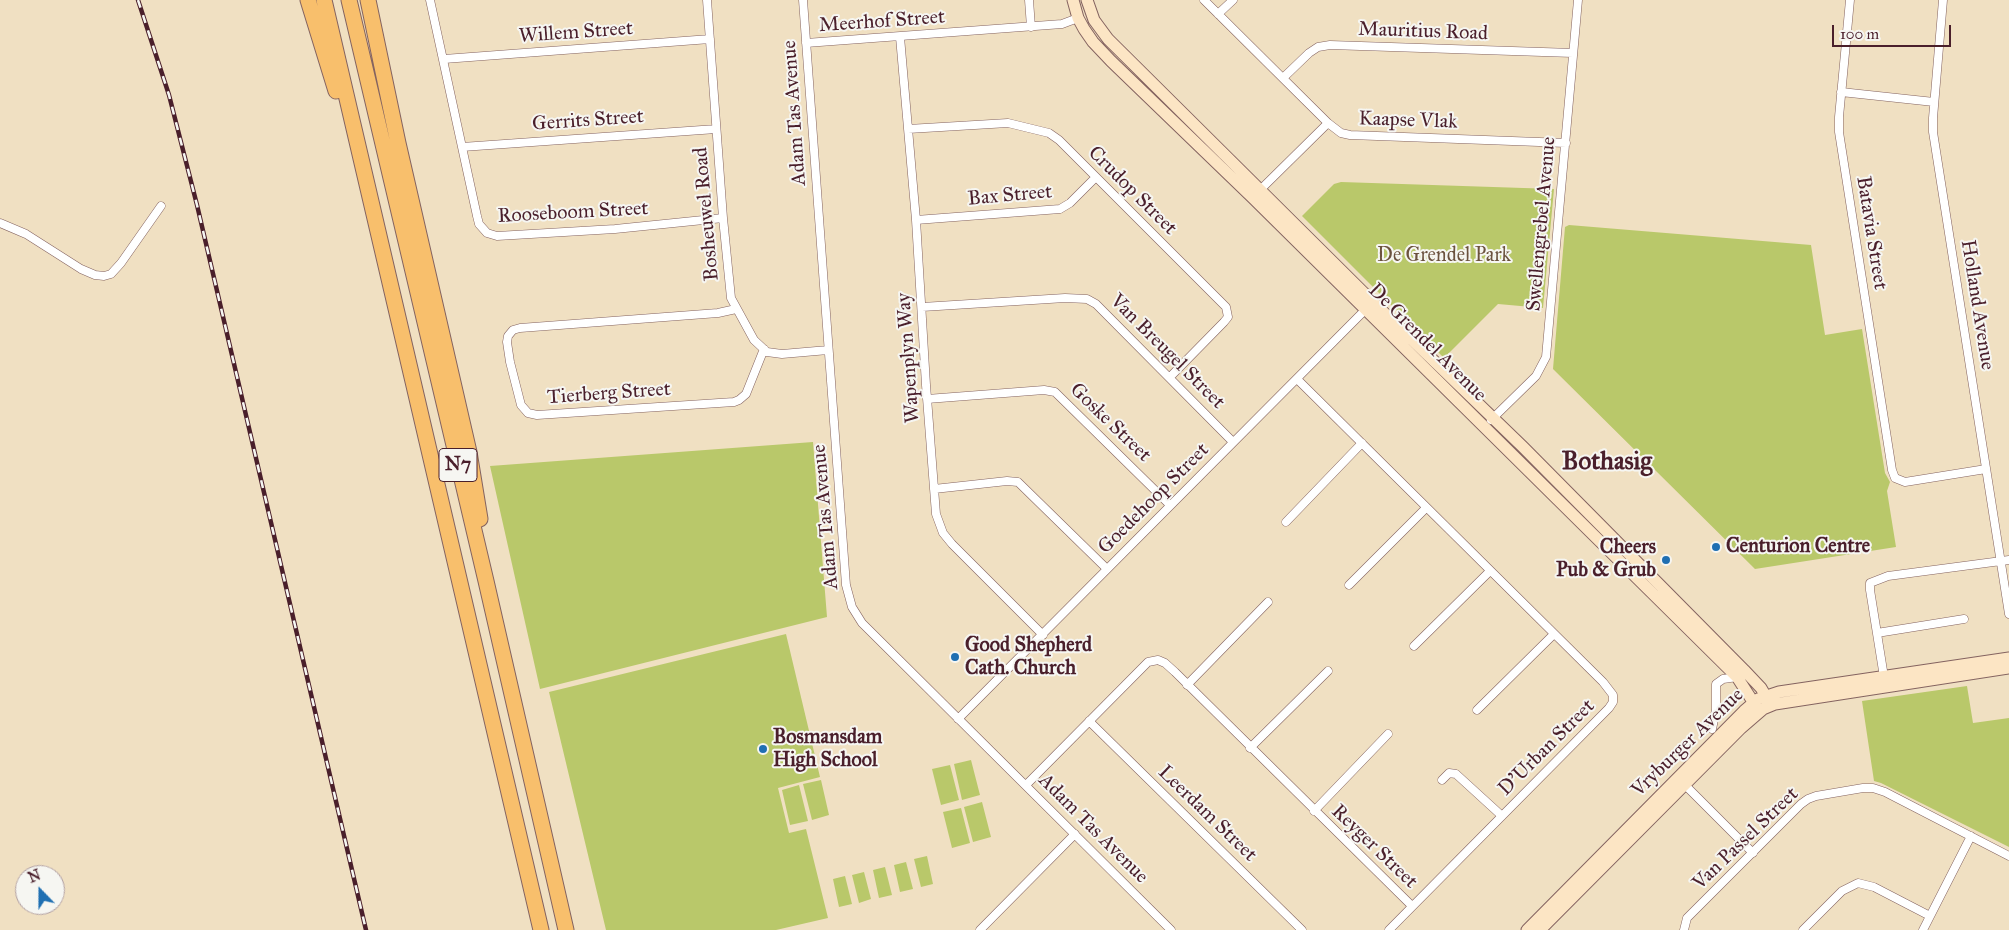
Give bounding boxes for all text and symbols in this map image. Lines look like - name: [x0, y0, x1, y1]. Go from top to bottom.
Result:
- street label: Meerhof Street: [818, 6, 946, 38]
- scale bar: [1834, 15, 1953, 47]
- street label: Willem Street: [518, 17, 634, 49]
- street label: Mauritius Road: [1358, 18, 1488, 46]
- text: 100 m: [1840, 25, 1879, 43]
- street label: Adam Tas Avenue: [778, 40, 812, 186]
- street label: Gerrits Street: [531, 105, 645, 137]
- street label: Kaapse Vlak: [1358, 107, 1458, 135]
- street label: Swellengrebel Avenue: [1522, 136, 1562, 312]
- street label: Crudop Street: [1082, 141, 1182, 241]
- street label: Bosheuwel Road: [689, 146, 725, 282]
- street label: Batavia Street: [1850, 175, 1892, 291]
- street label: Bax Street: [967, 180, 1053, 212]
- street label: Rooseboom Street: [497, 197, 649, 229]
- street label: Holland Avenue: [1955, 238, 1999, 372]
- park label: De Grendel Park: [1377, 244, 1511, 268]
- street label: De Grendel Avenue: [1363, 279, 1491, 407]
- street label: Van Breugel Street: [1105, 290, 1229, 414]
- street label: Wapenplyn Way: [892, 292, 926, 424]
- street label: Tierberg Street: [546, 378, 672, 410]
- street label: Goske Street: [1064, 378, 1156, 468]
- street label: Goedehoop Street: [1094, 439, 1214, 559]
- street label: Adam Tas Avenue: [808, 443, 844, 591]
- road number: N7: [439, 448, 477, 482]
- district label: Bothasig: [1562, 448, 1652, 478]
- place label: Centurion Centre: [1726, 535, 1870, 559]
- place label: Cheers Pub & Grub: [1556, 536, 1656, 583]
- marker: Centurion Centre: [1710, 541, 1722, 553]
- marker: Cheers Pub & Grub: [1660, 554, 1672, 566]
- place label: Good Shepherd Cath. Church: [965, 634, 1092, 681]
- marker: Good Shepherd Cath. Church: [949, 651, 961, 663]
- street label: Vryburger Avenue: [1627, 683, 1749, 803]
- street label: D'Urban Street: [1494, 695, 1600, 801]
- place label: Bosmansdam High School: [773, 726, 882, 773]
- marker: Bosmansdam High School: [757, 743, 769, 755]
- street label: Leerdam Street: [1153, 761, 1261, 867]
- street label: Adam Tas Avenue: [1033, 769, 1153, 889]
- street label: Van Passel Street: [1688, 783, 1804, 895]
- street label: Reyger Street: [1326, 800, 1422, 894]
- north arrow: [15, 865, 65, 915]
- text: N: [26, 866, 43, 887]

